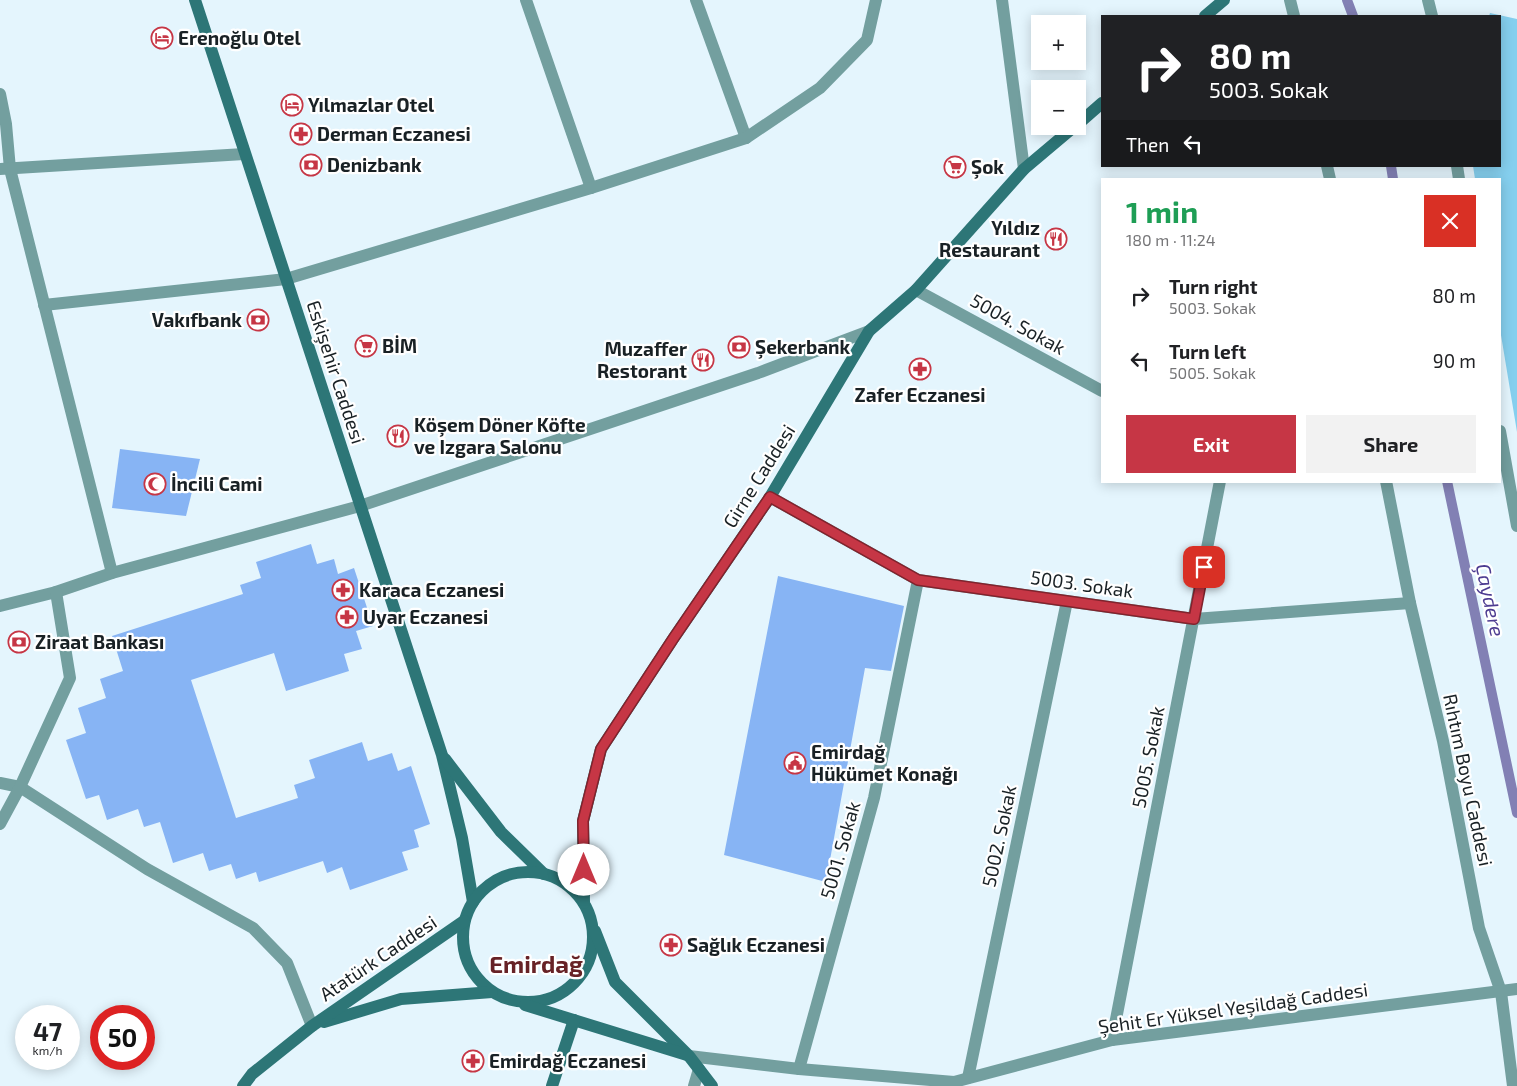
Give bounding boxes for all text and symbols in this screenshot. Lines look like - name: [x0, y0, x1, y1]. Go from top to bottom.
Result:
- map controls: [1031, 15, 1086, 135]
- button: +: [1031, 15, 1086, 70]
- hotel icon: Erenoğlu Otel: [150, 26, 174, 50]
- place label: Erenoğlu Otel: [178, 26, 301, 49]
- text: 80 m: [1209, 34, 1291, 76]
- icon: right: [1126, 35, 1191, 100]
- text: 5003. Sokak: [1209, 76, 1329, 102]
- button: −: [1031, 80, 1086, 135]
- hotel icon: Yılmazlar Otel: [280, 93, 304, 117]
- place label: Yılmazlar Otel: [308, 93, 435, 116]
- pharmacy icon: Derman Eczanesi: [289, 122, 313, 146]
- place label: Derman Eczanesi: [317, 122, 471, 145]
- icon: left: [1179, 130, 1207, 158]
- text: Then: [1126, 133, 1169, 156]
- bank icon: Denizbank: [299, 153, 323, 177]
- place label: Denizbank: [327, 153, 422, 176]
- supermarket icon: Şok: [943, 155, 967, 179]
- place label: Şok: [971, 155, 1004, 179]
- text: 1 min: [1126, 193, 1198, 229]
- button: close: [1424, 195, 1476, 247]
- place label: Yıldız Restaurant: [939, 216, 1040, 261]
- restaurant icon: Yıldız Restaurant: [1044, 227, 1068, 251]
- text: 180 m · 11:24: [1126, 230, 1216, 249]
- text: Turn right: [1169, 275, 1257, 298]
- icon: right: [1126, 282, 1154, 310]
- text: 80 m: [1432, 284, 1476, 307]
- street label: 5004. Sokak: [967, 288, 1070, 359]
- street label: Eskişehir Caddesi: [302, 297, 370, 447]
- text: 5003. Sokak: [1169, 298, 1256, 317]
- place label: Vakıfbank: [152, 308, 242, 331]
- bank icon: Vakıfbank: [246, 308, 270, 332]
- supermarket icon: BİM: [354, 334, 378, 358]
- place label: BİM: [382, 334, 417, 357]
- bank icon: Şekerbank: [727, 335, 751, 359]
- place label: Şekerbank: [755, 335, 850, 359]
- place label: Muzaffer Restorant: [597, 337, 687, 382]
- text: Turn left: [1169, 340, 1246, 363]
- icon: left: [1126, 347, 1154, 375]
- restaurant icon: Muzaffer Restorant: [691, 348, 715, 372]
- text: 90 m: [1433, 349, 1476, 372]
- pharmacy icon: Zafer Eczanesi: [908, 357, 932, 381]
- text: 5005. Sokak: [1169, 363, 1256, 382]
- place label: Zafer Eczanesi: [855, 383, 986, 406]
- place label: Köşem Döner Köfte ve Izgara Salonu: [414, 413, 586, 458]
- button: Exit: [1126, 415, 1296, 473]
- button: Share: [1306, 415, 1476, 473]
- street label: Girne Caddesi: [718, 420, 799, 532]
- restaurant icon: Köşem Döner Köfte ve Izgara Salonu: [386, 424, 410, 448]
- mosque icon: İncili Cami: [143, 472, 167, 496]
- place label: İncili Cami: [171, 472, 262, 495]
- pin: [1183, 546, 1225, 588]
- icon: arrive: [1190, 553, 1218, 581]
- water label: Çaydere: [1471, 561, 1510, 639]
- street label: 5003. Sokak: [1029, 565, 1135, 602]
- pharmacy icon: Karaca Eczanesi: [331, 578, 355, 602]
- place label: Karaca Eczanesi: [359, 578, 504, 601]
- pharmacy icon: Uyar Eczanesi: [335, 605, 359, 629]
- place label: Uyar Eczanesi: [363, 605, 488, 629]
- bank icon: Ziraat Bankası: [7, 630, 31, 654]
- place label: Ziraat Bankası: [35, 630, 164, 653]
- street label: Rıhtım Boyu Caddesi: [1439, 692, 1498, 868]
- street label: 5005. Sokak: [1126, 704, 1169, 810]
- place label: Emirdağ Hükümet Konağı: [811, 740, 958, 785]
- public building icon: Emirdağ Hükümet Konağı: [783, 751, 807, 775]
- street label: 5002. Sokak: [976, 783, 1021, 889]
- street label: 5001. Sokak: [815, 798, 865, 901]
- position arrow: [557, 843, 609, 895]
- street label: Atatürk Caddesi: [315, 910, 441, 1005]
- pharmacy icon: Sağlık Eczanesi: [659, 933, 683, 957]
- place label: Sağlık Eczanesi: [687, 933, 825, 956]
- district label: Emirdağ: [489, 949, 583, 978]
- street label: Şehit Er Yüksel Yeşildağ Caddesi: [1097, 977, 1369, 1039]
- speed limit sign: 50: [90, 1005, 155, 1070]
- text: 47: [33, 1016, 62, 1046]
- text: km/h: [33, 1043, 62, 1057]
- pharmacy icon: Emirdağ Eczanesi: [461, 1049, 485, 1073]
- place label: Emirdağ Eczanesi: [489, 1049, 646, 1072]

